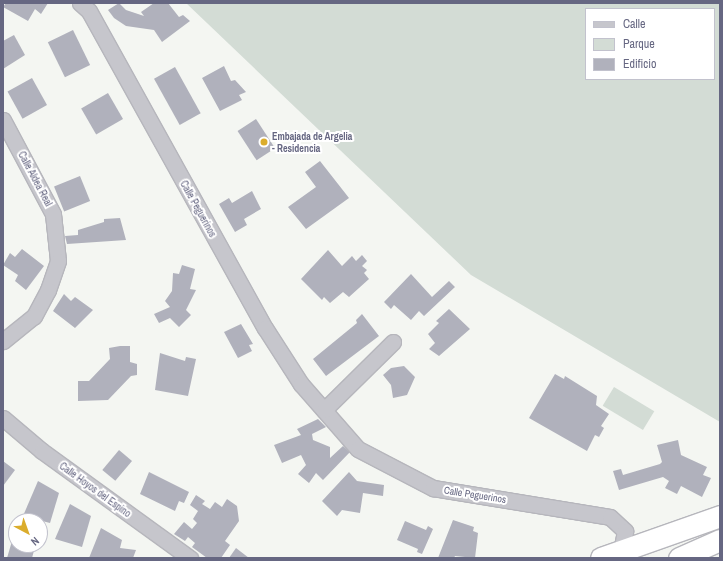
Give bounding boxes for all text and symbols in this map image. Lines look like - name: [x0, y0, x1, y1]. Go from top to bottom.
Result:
- legend: [585, 8, 715, 80]
- text: Calle: [623, 16, 645, 32]
- text: Parque: [623, 36, 655, 52]
- text: Edificio: [623, 56, 656, 72]
- place label: Embajada de Argelia - Residencia: [272, 130, 353, 154]
- marker: Embajada de Argelia - Residencia: [259, 137, 269, 147]
- street label: Calle Aldea Real: [15, 149, 55, 209]
- street label: Calle Peguerinos: [178, 179, 218, 239]
- street label: Calle Hoyos del Espino: [57, 460, 133, 520]
- street label: Calle Peguerinos: [443, 484, 507, 506]
- north arrow: [8, 513, 48, 553]
- text: N: [28, 534, 42, 549]

